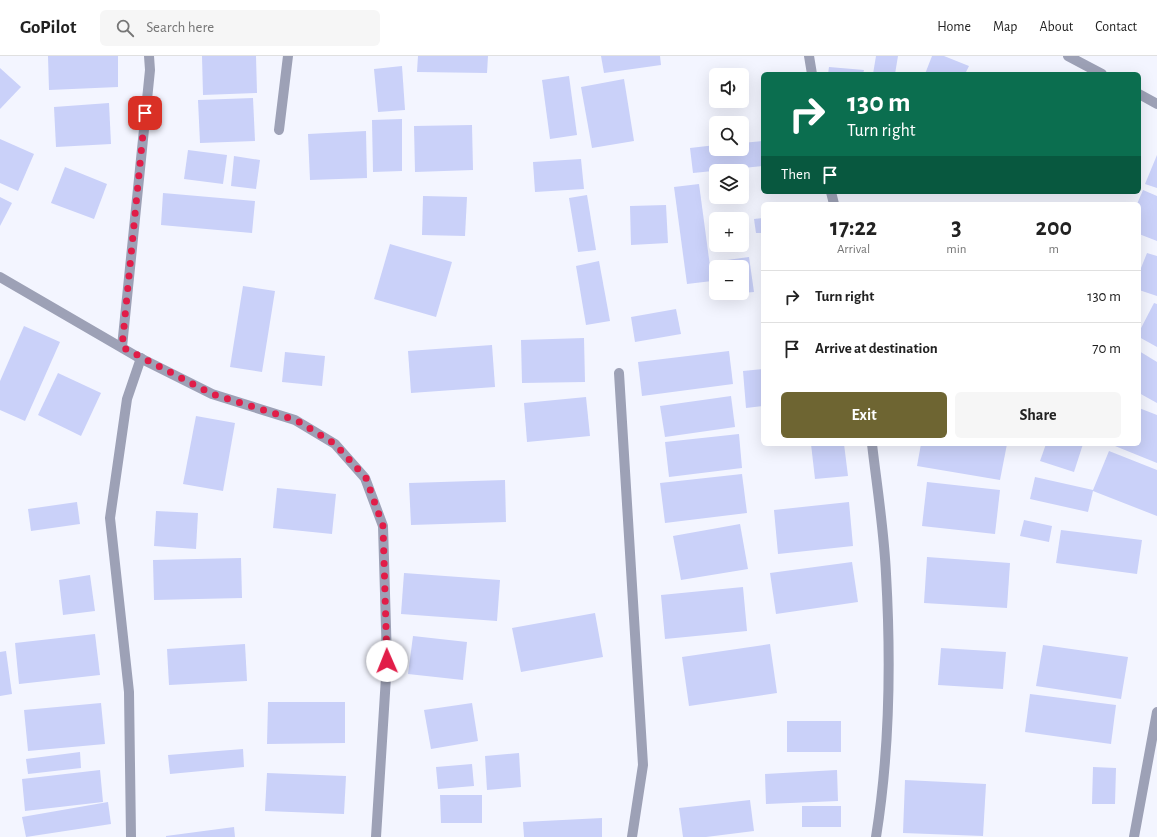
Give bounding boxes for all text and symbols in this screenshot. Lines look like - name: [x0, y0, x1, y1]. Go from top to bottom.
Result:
- search box: [100, 10, 380, 46]
- icon: search: [114, 17, 136, 39]
- text: GoPilot: [20, 18, 76, 37]
- text: Search here: [146, 20, 214, 35]
- text: Home: [937, 20, 971, 34]
- text: Map: [993, 20, 1017, 34]
- text: About: [1039, 20, 1073, 34]
- text: Contact: [1095, 20, 1137, 34]
- map controls: [709, 68, 749, 300]
- button: sound: [709, 68, 749, 108]
- icon: right: [781, 88, 833, 140]
- text: 130 m: [847, 89, 911, 117]
- pin: [128, 96, 162, 130]
- icon: arrive: [134, 102, 156, 124]
- button: search: [709, 116, 749, 156]
- text: Turn right: [847, 122, 916, 140]
- button: layers: [709, 164, 749, 204]
- icon: arrive: [819, 164, 841, 186]
- text: Then: [781, 167, 811, 182]
- button: +: [709, 212, 749, 252]
- text: 17:22: [830, 216, 877, 240]
- text: 3: [951, 216, 962, 240]
- text: 200: [1036, 216, 1072, 240]
- text: Arrival: [837, 243, 870, 256]
- text: min: [946, 243, 967, 256]
- text: m: [1049, 243, 1059, 256]
- button: −: [709, 260, 749, 300]
- icon: right: [781, 286, 803, 308]
- text: Turn right: [815, 289, 874, 304]
- text: 130 m: [1087, 289, 1121, 304]
- icon: arrive: [781, 338, 803, 360]
- text: Arrive at destination: [815, 341, 938, 356]
- text: 70 m: [1092, 341, 1121, 356]
- button: Exit: [781, 392, 947, 438]
- button: Share: [955, 392, 1121, 438]
- position arrow: [366, 640, 408, 682]

